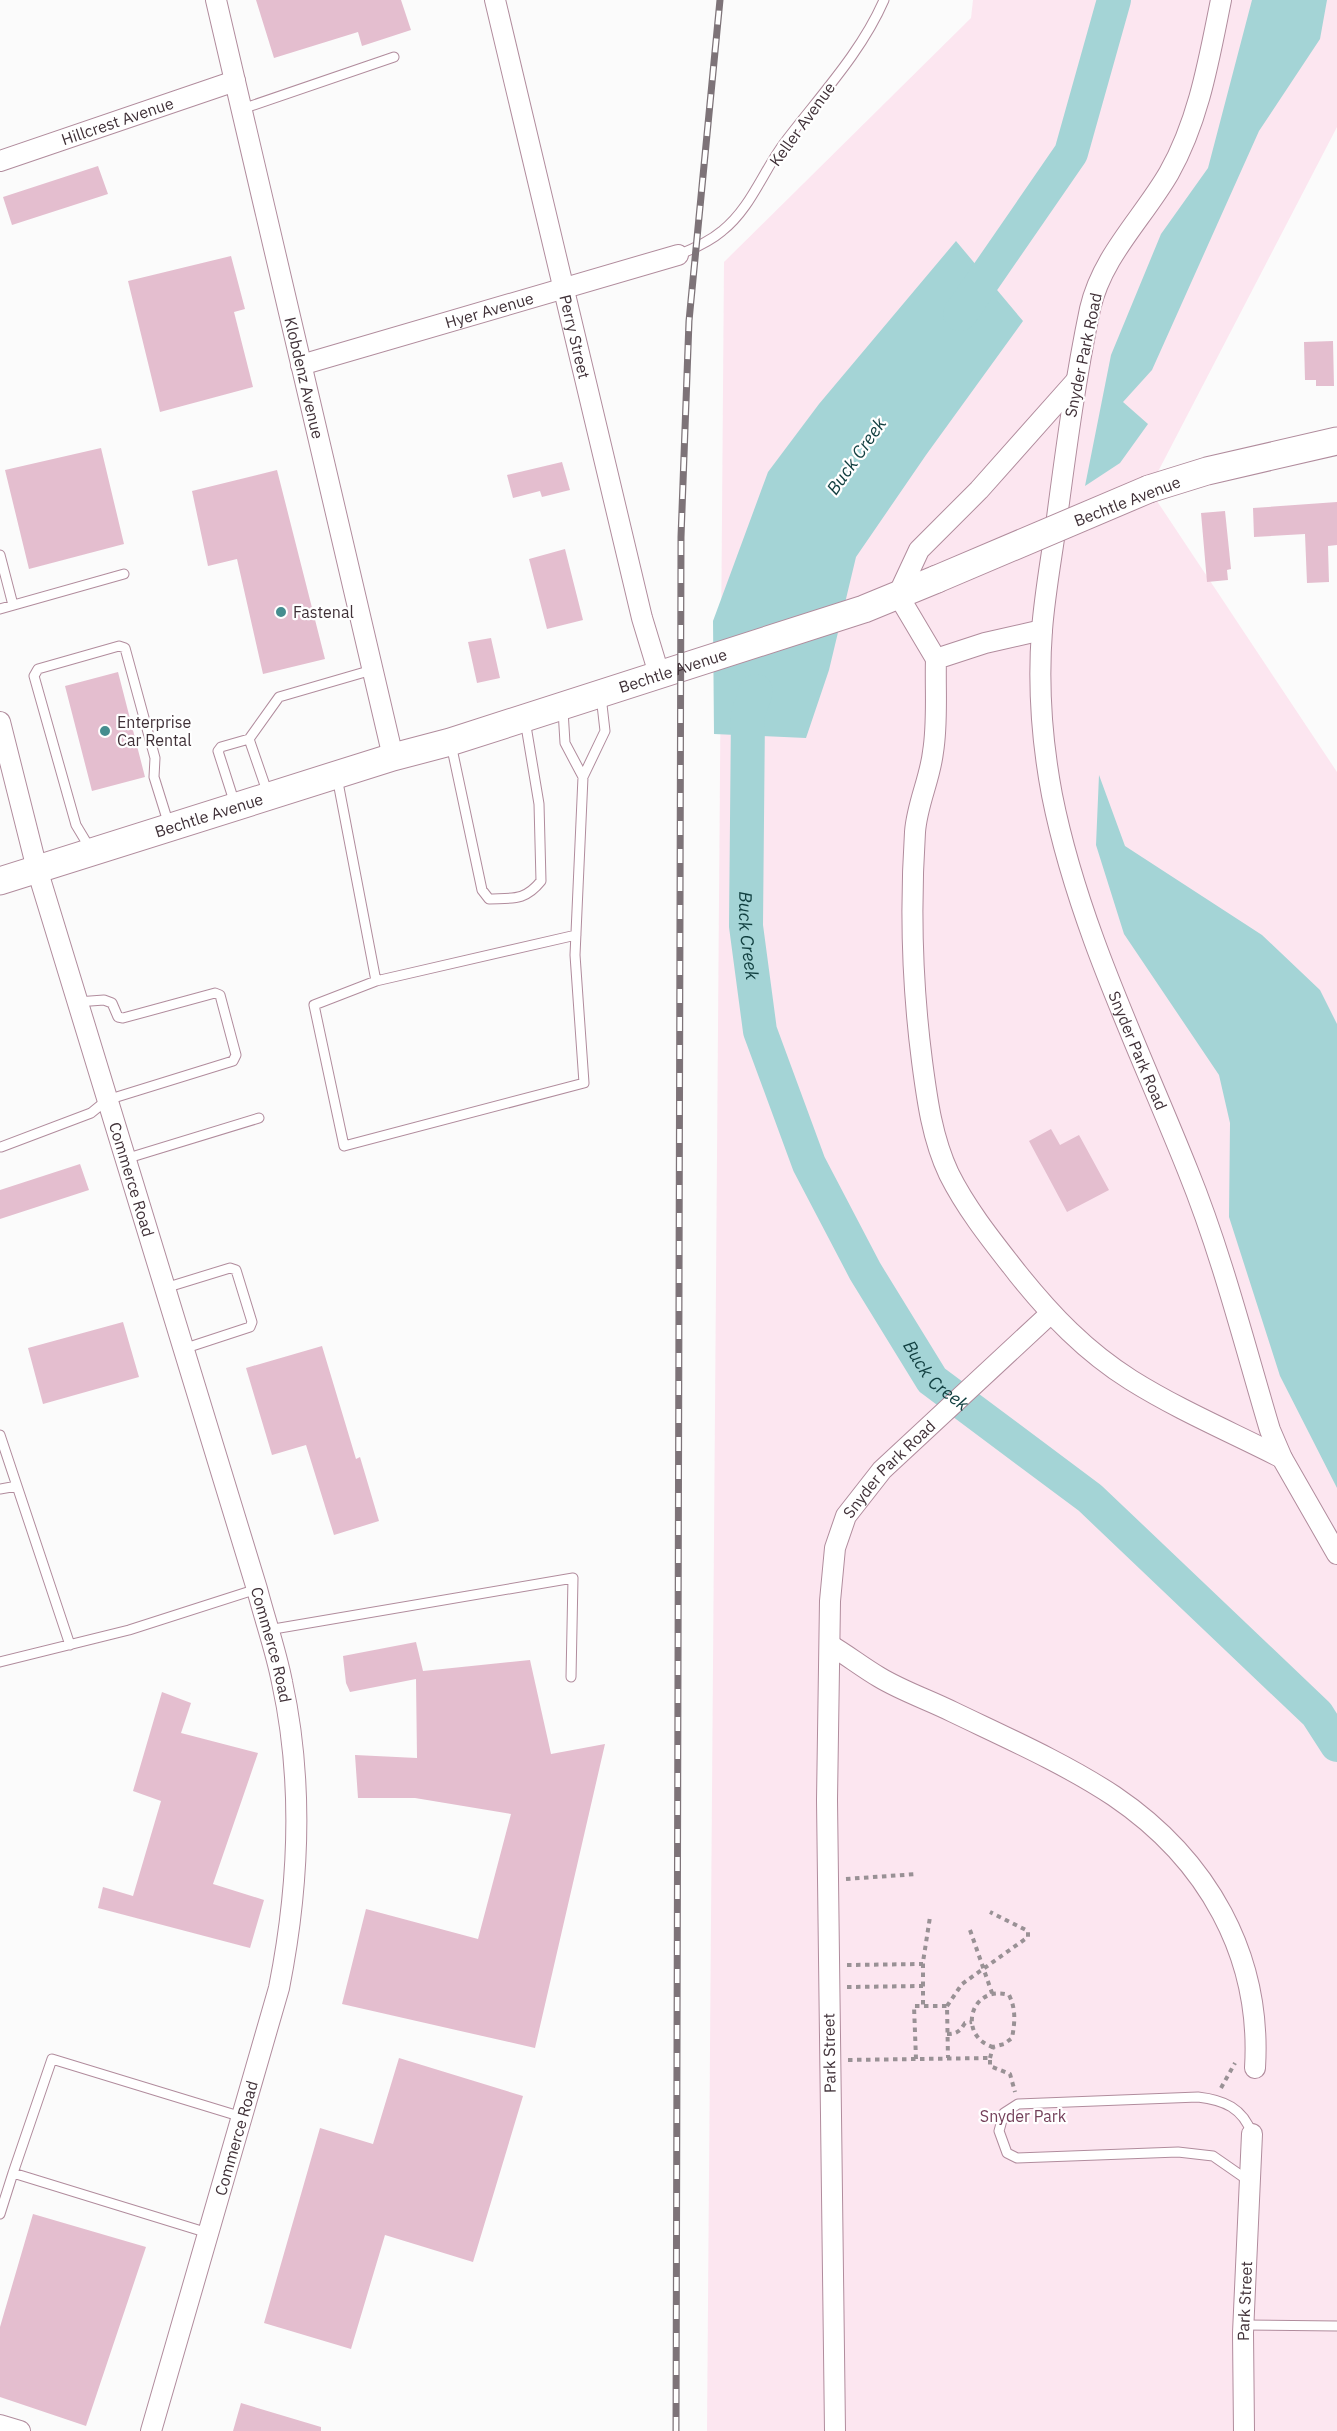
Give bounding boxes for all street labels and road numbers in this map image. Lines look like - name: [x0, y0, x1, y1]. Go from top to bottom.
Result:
- street label: Keller Avenue: [765, 78, 839, 170]
- street label: Hillcrest Avenue: [59, 93, 176, 149]
- street label: Hyer Avenue: [443, 288, 536, 332]
- street label: Snyder Park Road: [1060, 291, 1106, 419]
- street label: Perry Street: [555, 293, 595, 381]
- street label: Klobdenz Avenue: [280, 315, 328, 441]
- street label: Bechtle Avenue: [1071, 471, 1183, 530]
- street label: Bechtle Avenue: [616, 644, 730, 697]
- street label: Bechtle Avenue: [152, 789, 266, 842]
- street label: Snyder Park Road: [1104, 988, 1172, 1113]
- street label: Commerce Road: [105, 1120, 159, 1239]
- street label: Snyder Park Road: [838, 1416, 939, 1522]
- street label: Commerce Road: [247, 1585, 296, 1704]
- street label: Park Street: [818, 2013, 840, 2093]
- street label: Commerce Road: [210, 2078, 262, 2198]
- street label: Park Street: [1233, 2261, 1256, 2341]

